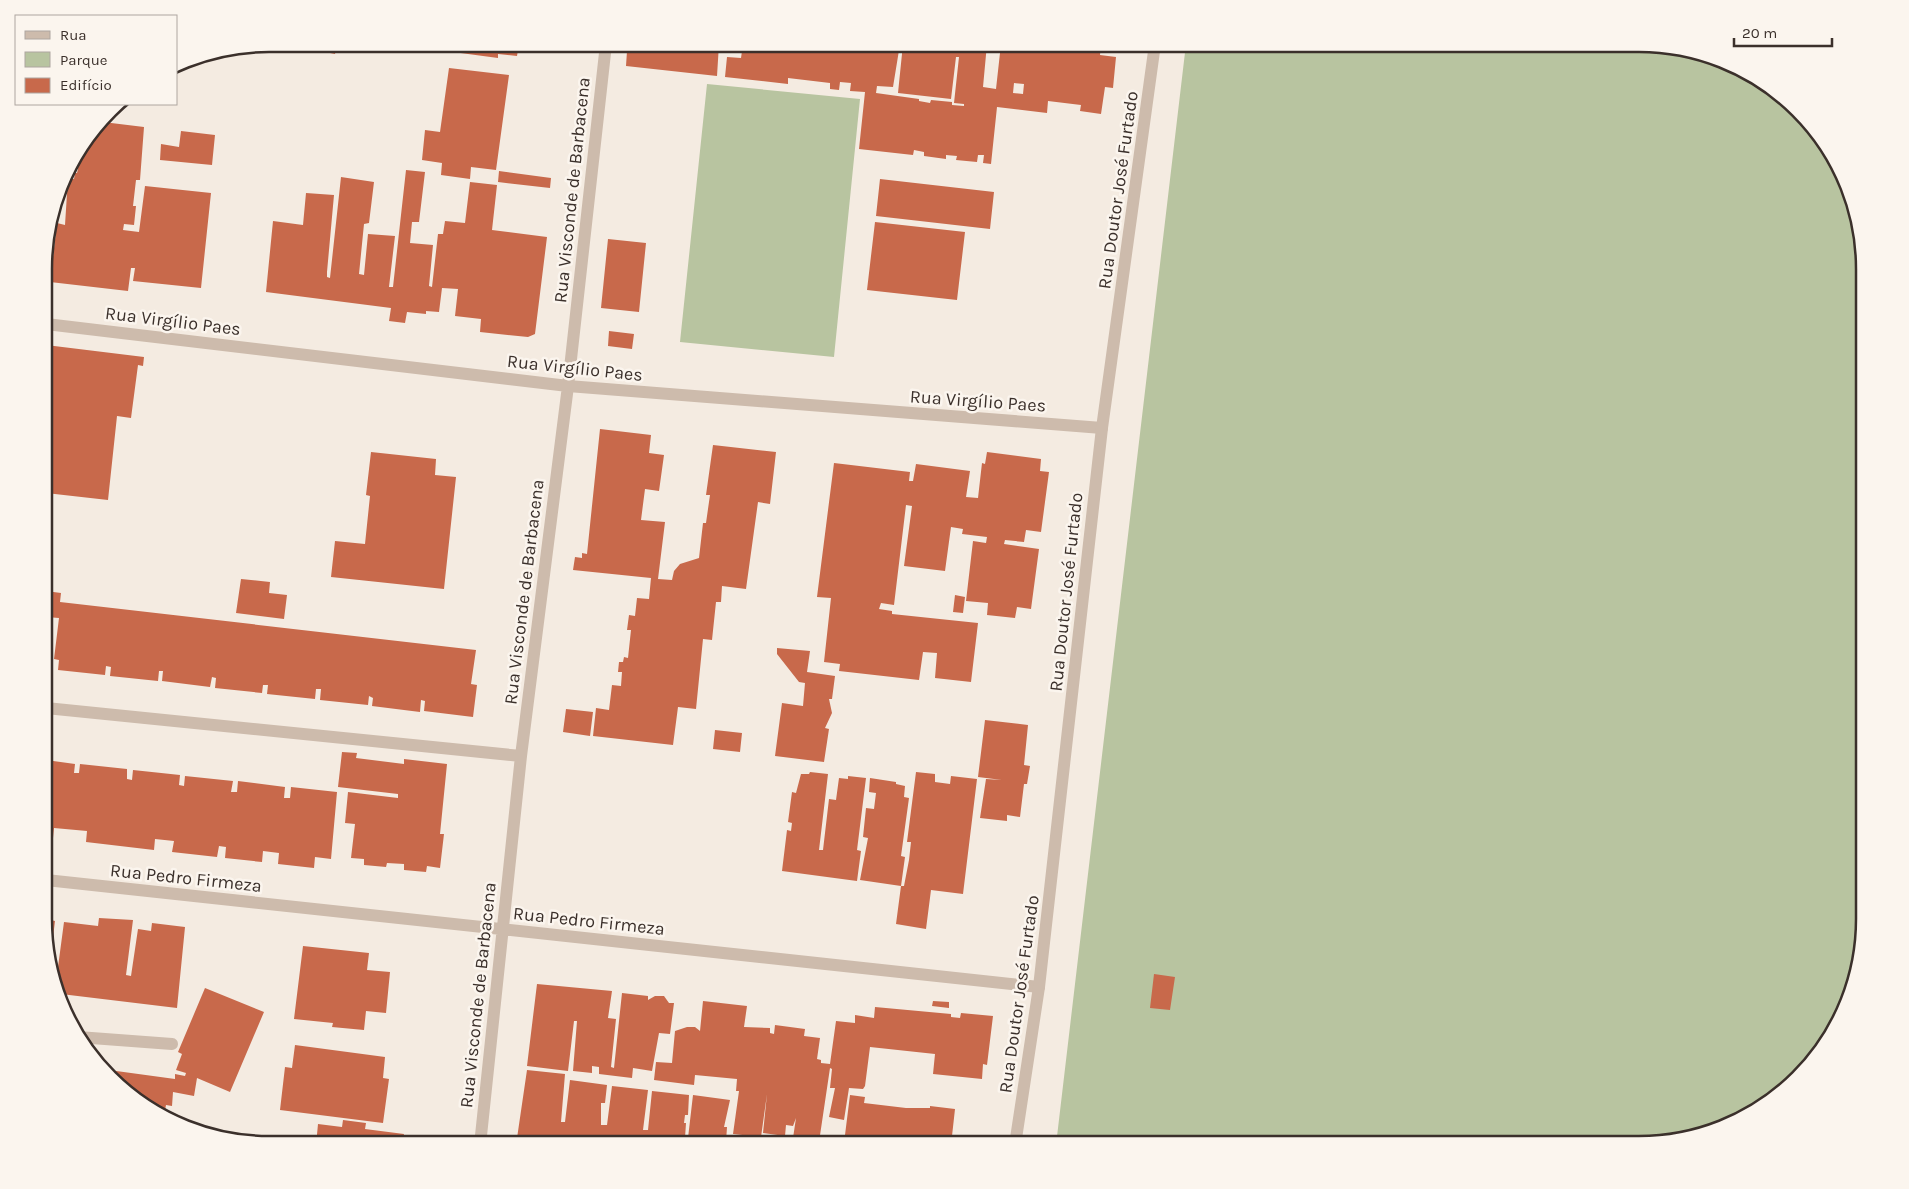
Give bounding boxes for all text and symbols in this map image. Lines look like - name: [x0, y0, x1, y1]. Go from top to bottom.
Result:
- legend: [15, 15, 178, 105]
- scale bar: [1734, 15, 1832, 47]
- text: 20 m: [1742, 24, 1777, 42]
- text: Rua: [60, 26, 87, 44]
- text: Parque: [60, 51, 108, 69]
- text: Edifício: [60, 76, 112, 94]
- street label: Rua Visconde de Barbacena: [549, 76, 595, 304]
- street label: Rua Doutor José Furtado: [1093, 90, 1143, 290]
- street label: Rua Virgílio Paes: [104, 302, 242, 340]
- street label: Rua Virgílio Paes: [506, 350, 644, 386]
- street label: Rua Virgílio Paes: [909, 385, 1047, 417]
- street label: Rua Visconde de Barbacena: [499, 478, 549, 706]
- street label: Rua Doutor José Furtado: [1045, 492, 1087, 692]
- street label: Rua Pedro Firmeza: [109, 859, 263, 897]
- street label: Rua Visconde de Barbacena: [455, 881, 501, 1109]
- street label: Rua Doutor José Furtado: [994, 894, 1044, 1094]
- street label: Rua Pedro Firmeza: [512, 902, 666, 940]

